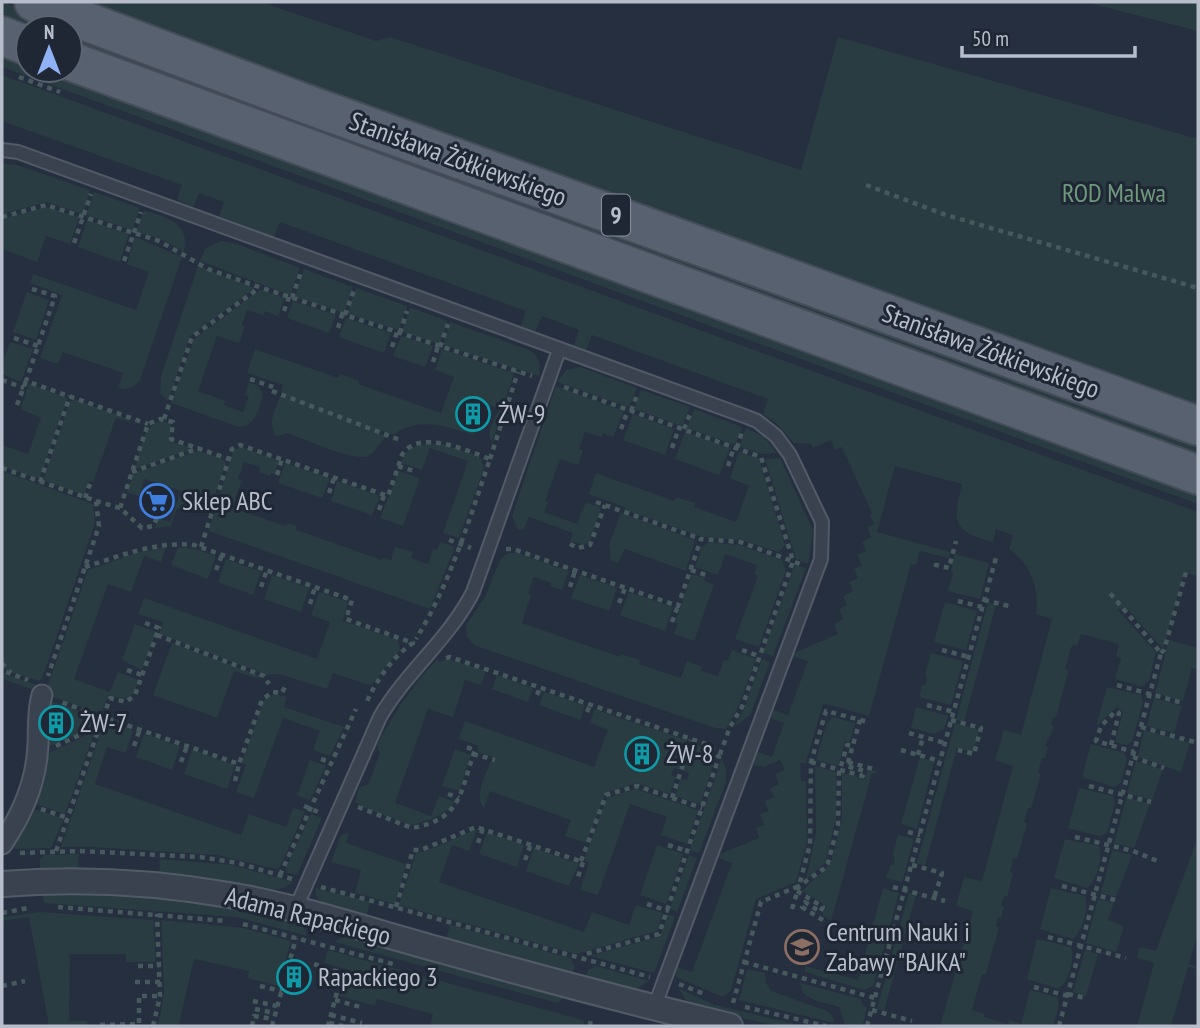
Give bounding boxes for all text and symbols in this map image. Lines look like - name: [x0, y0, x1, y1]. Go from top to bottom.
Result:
- north arrow: [14, 14, 84, 84]
- scale bar: [962, 14, 1135, 58]
- text: N: [44, 20, 54, 44]
- text: 50 m: [972, 25, 1009, 52]
- street label: Stanisława Żółkiewskiego: [345, 104, 571, 213]
- park label: ROD Malwa: [1062, 176, 1166, 209]
- road number: 9: [602, 195, 630, 236]
- street label: Stanisława Żółkiewskiego: [878, 296, 1104, 405]
- building icon: ŻW-9: [454, 395, 492, 433]
- place label: ŻW-9: [498, 397, 545, 430]
- supermarket icon: Sklep ABC: [138, 482, 176, 520]
- place label: Sklep ABC: [182, 484, 273, 517]
- building icon: ŻW-7: [37, 704, 75, 742]
- place label: ŻW-7: [80, 706, 127, 739]
- building icon: ŻW-8: [623, 735, 661, 773]
- place label: ŻW-8: [666, 737, 713, 770]
- street label: Adama Rapackiego: [222, 879, 394, 952]
- place label: Centrum Nauki i Zabawy "BAJKA": [826, 915, 970, 978]
- school or university icon: Centrum Nauki i Zabawy "BAJKA": [783, 928, 821, 966]
- building icon: Rapackiego 3: [275, 958, 313, 996]
- place label: Rapackiego 3: [318, 960, 438, 993]

